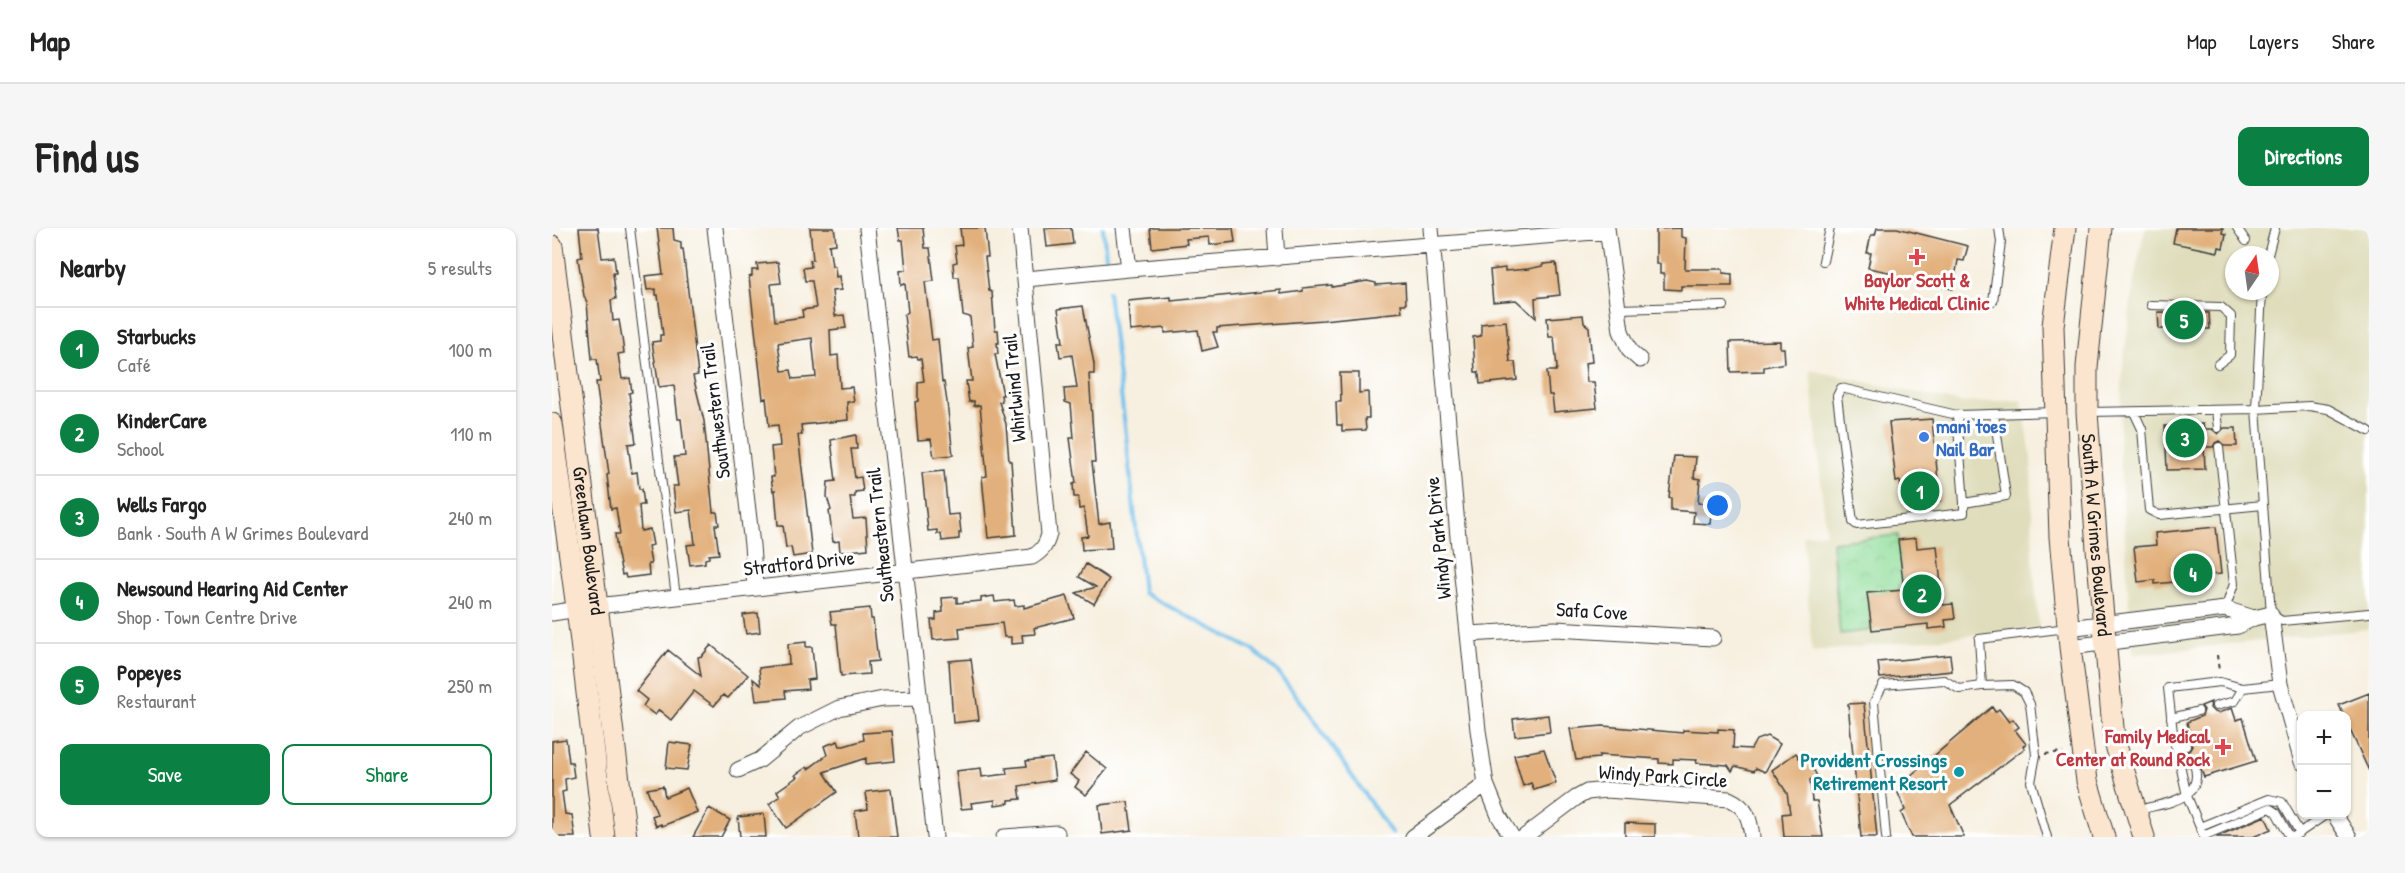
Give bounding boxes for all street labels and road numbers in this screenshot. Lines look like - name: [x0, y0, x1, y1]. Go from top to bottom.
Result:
- street label: Whirlwind Trail: [995, 332, 1032, 443]
- street label: Southwestern Trail: [693, 341, 736, 480]
- street label: South A W Grimes Boulevard: [2076, 433, 2119, 637]
- street label: Greenlawn Boulevard: [567, 465, 612, 617]
- street label: Southeastern Trail: [859, 466, 900, 604]
- street label: Windy Park Drive: [1418, 476, 1457, 600]
- street label: Stratford Drive: [742, 543, 856, 582]
- street label: Safa Cove: [1556, 595, 1629, 626]
- street label: Windy Park Circle: [1598, 758, 1728, 793]

